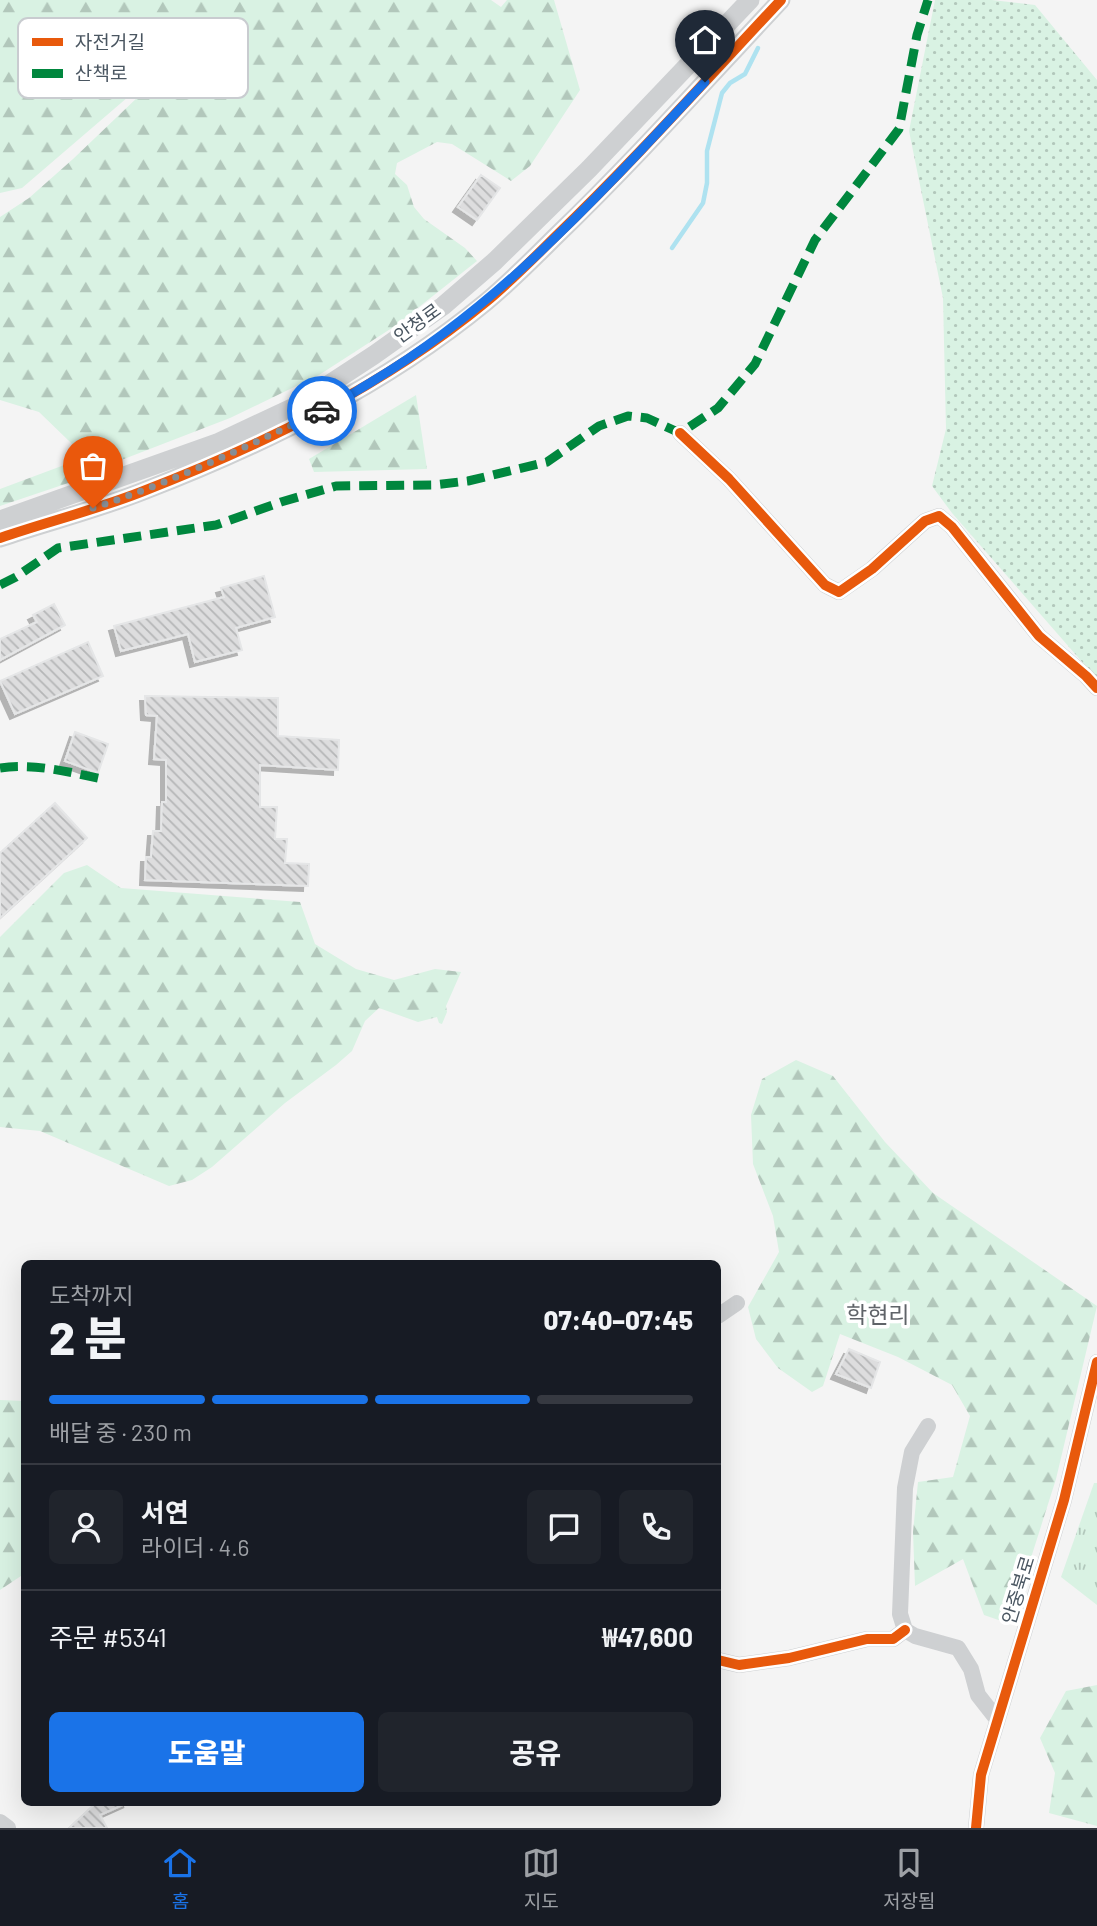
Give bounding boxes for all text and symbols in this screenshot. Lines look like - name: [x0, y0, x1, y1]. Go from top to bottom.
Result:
- pin: [675, 10, 735, 82]
- legend: [18, 18, 248, 98]
- icon: home: [686, 21, 724, 59]
- text: 자전거길: [75, 30, 145, 53]
- text: 산책로: [75, 61, 127, 84]
- street label: 안청로: [389, 298, 445, 347]
- courier: [287, 376, 357, 446]
- icon: car: [303, 392, 341, 430]
- pin: [63, 436, 123, 508]
- icon: bag: [74, 447, 112, 485]
- text: 도착까지: [49, 1281, 134, 1309]
- district label: 학현리: [846, 1300, 910, 1328]
- text: 07:40–07:45: [544, 1304, 693, 1335]
- text: 2 분: [49, 1309, 127, 1364]
- text: 배달 중 · 230 m: [49, 1418, 192, 1446]
- button: person: [49, 1490, 123, 1564]
- button: chat: [527, 1490, 601, 1564]
- button: phone: [619, 1490, 693, 1564]
- text: 서연: [141, 1496, 189, 1527]
- text: 라이더 · 4.6: [141, 1533, 249, 1561]
- street label: 안중북로: [996, 1553, 1039, 1627]
- text: 주문 #5341: [49, 1621, 167, 1652]
- text: ₩47,600: [602, 1621, 693, 1652]
- button: 도움말: [49, 1712, 364, 1792]
- button: 공유: [378, 1712, 693, 1792]
- tab: 홈: [161, 1844, 199, 1913]
- tab: 지도: [522, 1844, 560, 1913]
- tab: 저장됨: [883, 1844, 936, 1913]

